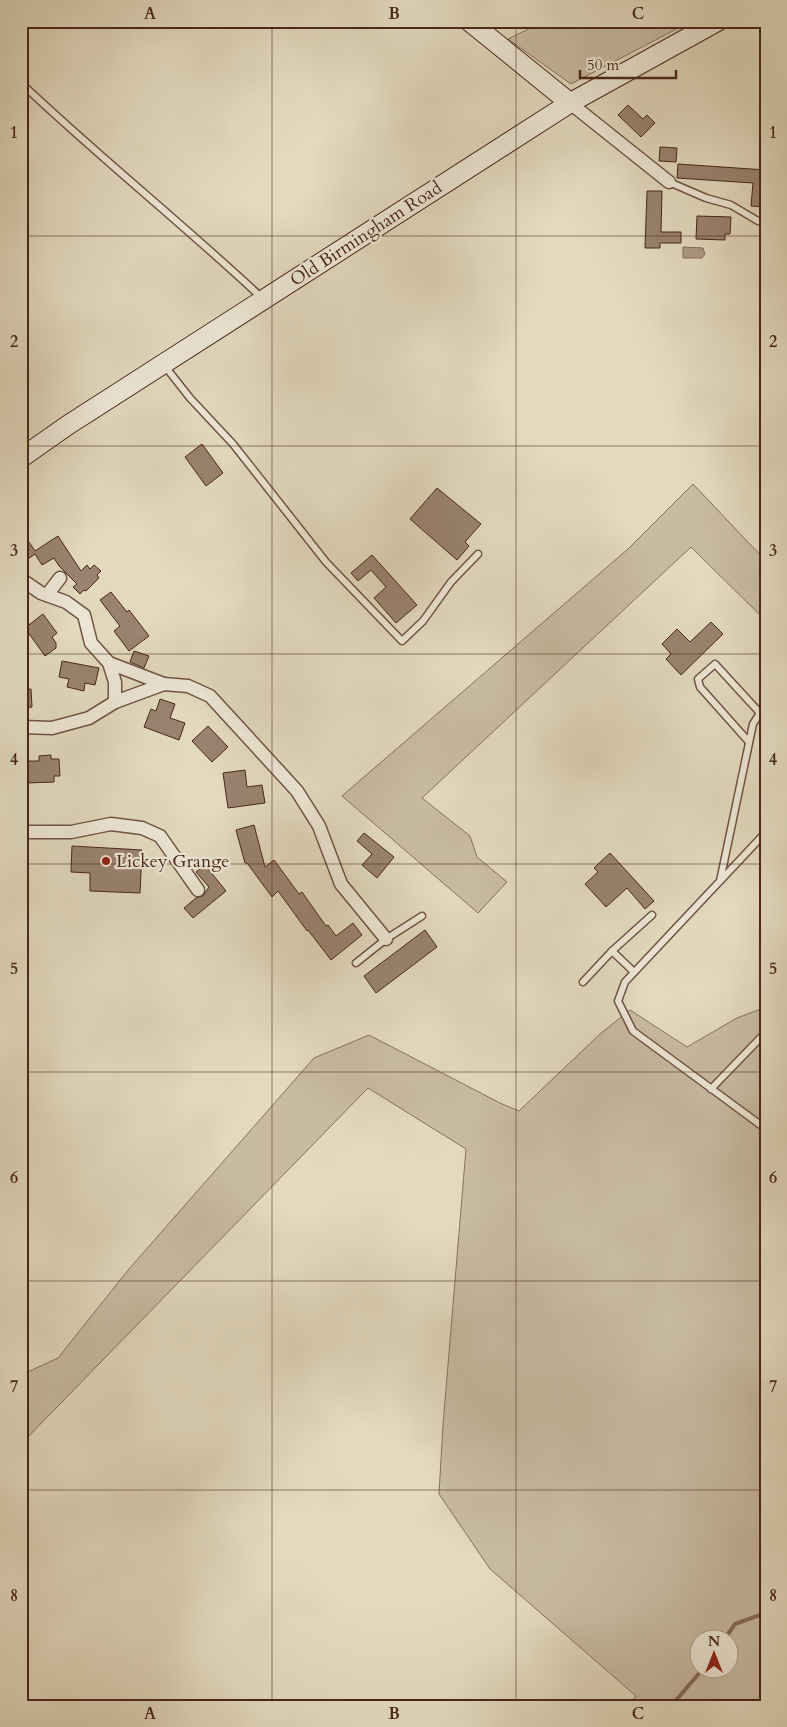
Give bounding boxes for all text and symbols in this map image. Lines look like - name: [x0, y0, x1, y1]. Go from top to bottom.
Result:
- text: A: [144, 3, 156, 25]
- text: B: [388, 3, 400, 25]
- text: C: [632, 3, 644, 25]
- scale bar: [580, 48, 676, 80]
- text: 50 m: [587, 55, 619, 75]
- text: 1: [10, 122, 18, 144]
- text: 1: [769, 122, 777, 144]
- street label: Old Birmingham Road: [285, 175, 447, 292]
- text: 2: [10, 331, 18, 353]
- text: 2: [769, 331, 777, 353]
- text: 3: [10, 540, 18, 562]
- text: 3: [769, 540, 777, 562]
- text: 4: [10, 749, 18, 771]
- text: 4: [769, 749, 777, 771]
- place label: Lickey Grange: [116, 849, 229, 874]
- marker: Lickey Grange: [100, 855, 112, 867]
- text: 5: [10, 958, 18, 980]
- text: 5: [769, 958, 777, 980]
- text: 6: [10, 1167, 18, 1189]
- text: 6: [769, 1167, 777, 1189]
- text: 7: [10, 1376, 18, 1398]
- text: 7: [769, 1376, 777, 1398]
- text: 8: [10, 1585, 18, 1607]
- text: 8: [769, 1585, 777, 1607]
- north arrow: [690, 1630, 740, 1680]
- text: N: [708, 1632, 720, 1651]
- text: A: [144, 1703, 156, 1725]
- text: B: [388, 1703, 400, 1725]
- text: C: [632, 1703, 644, 1725]

